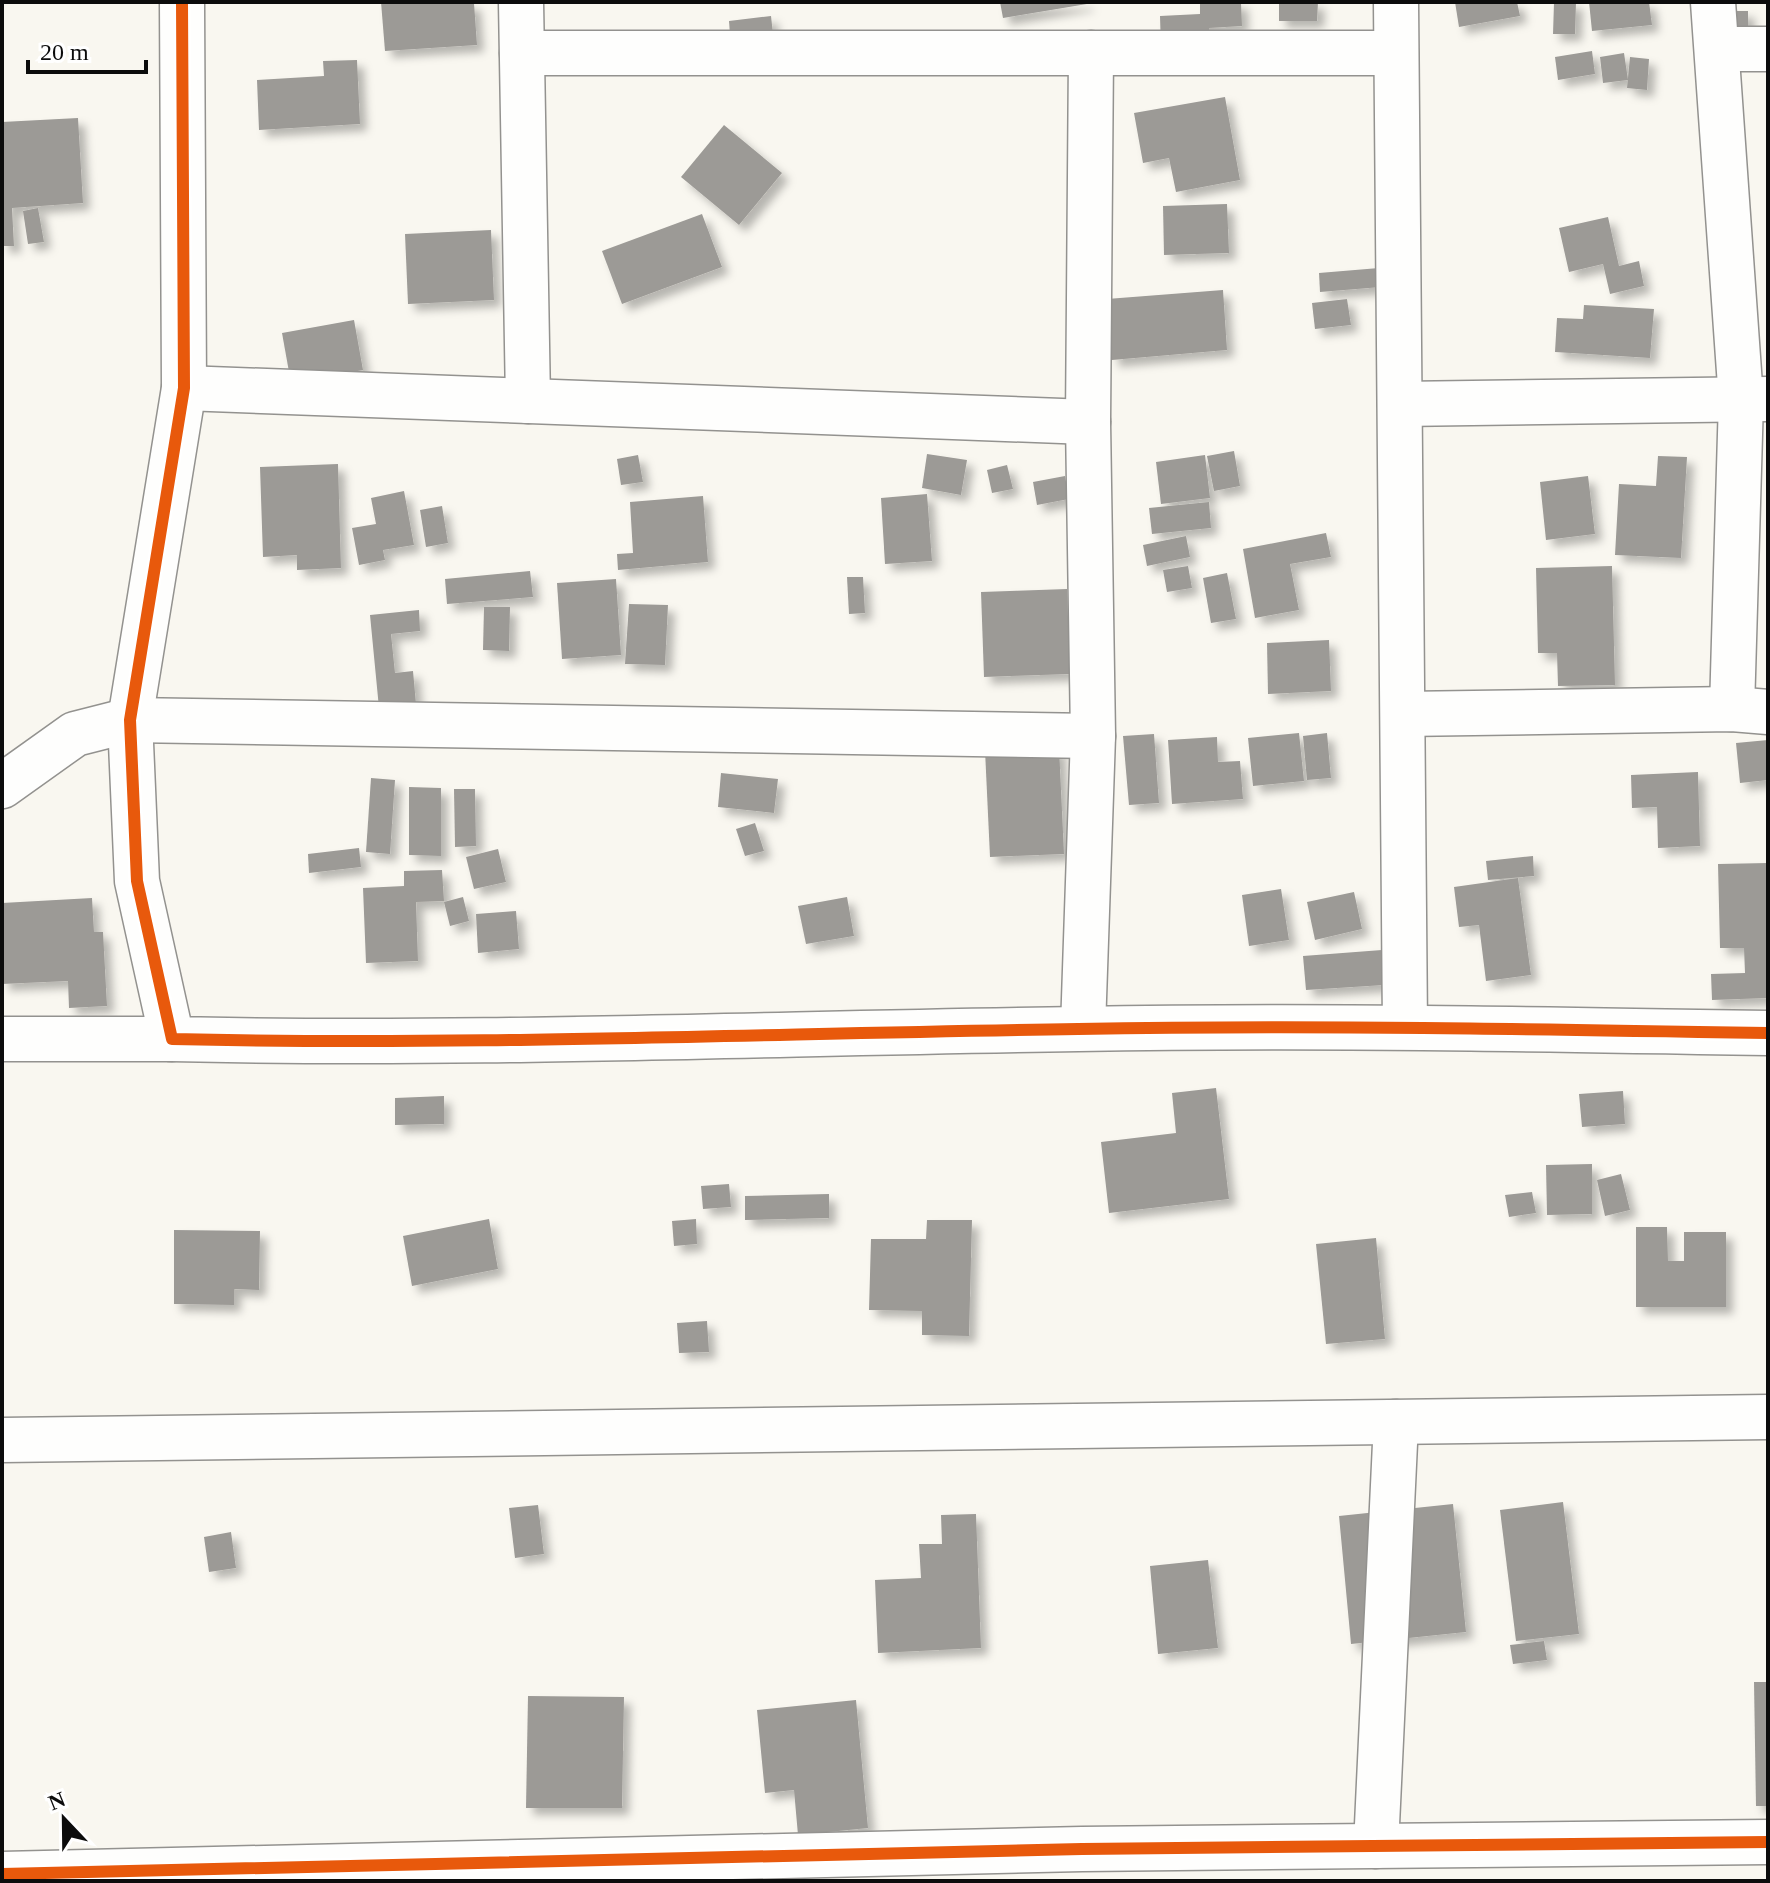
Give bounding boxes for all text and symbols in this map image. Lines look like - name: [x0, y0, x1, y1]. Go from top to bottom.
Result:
- scale bar: [28, 24, 146, 74]
- text: 20 m: [40, 39, 89, 65]
- north arrow: [24, 1779, 104, 1859]
- text: N: [45, 1786, 69, 1815]

